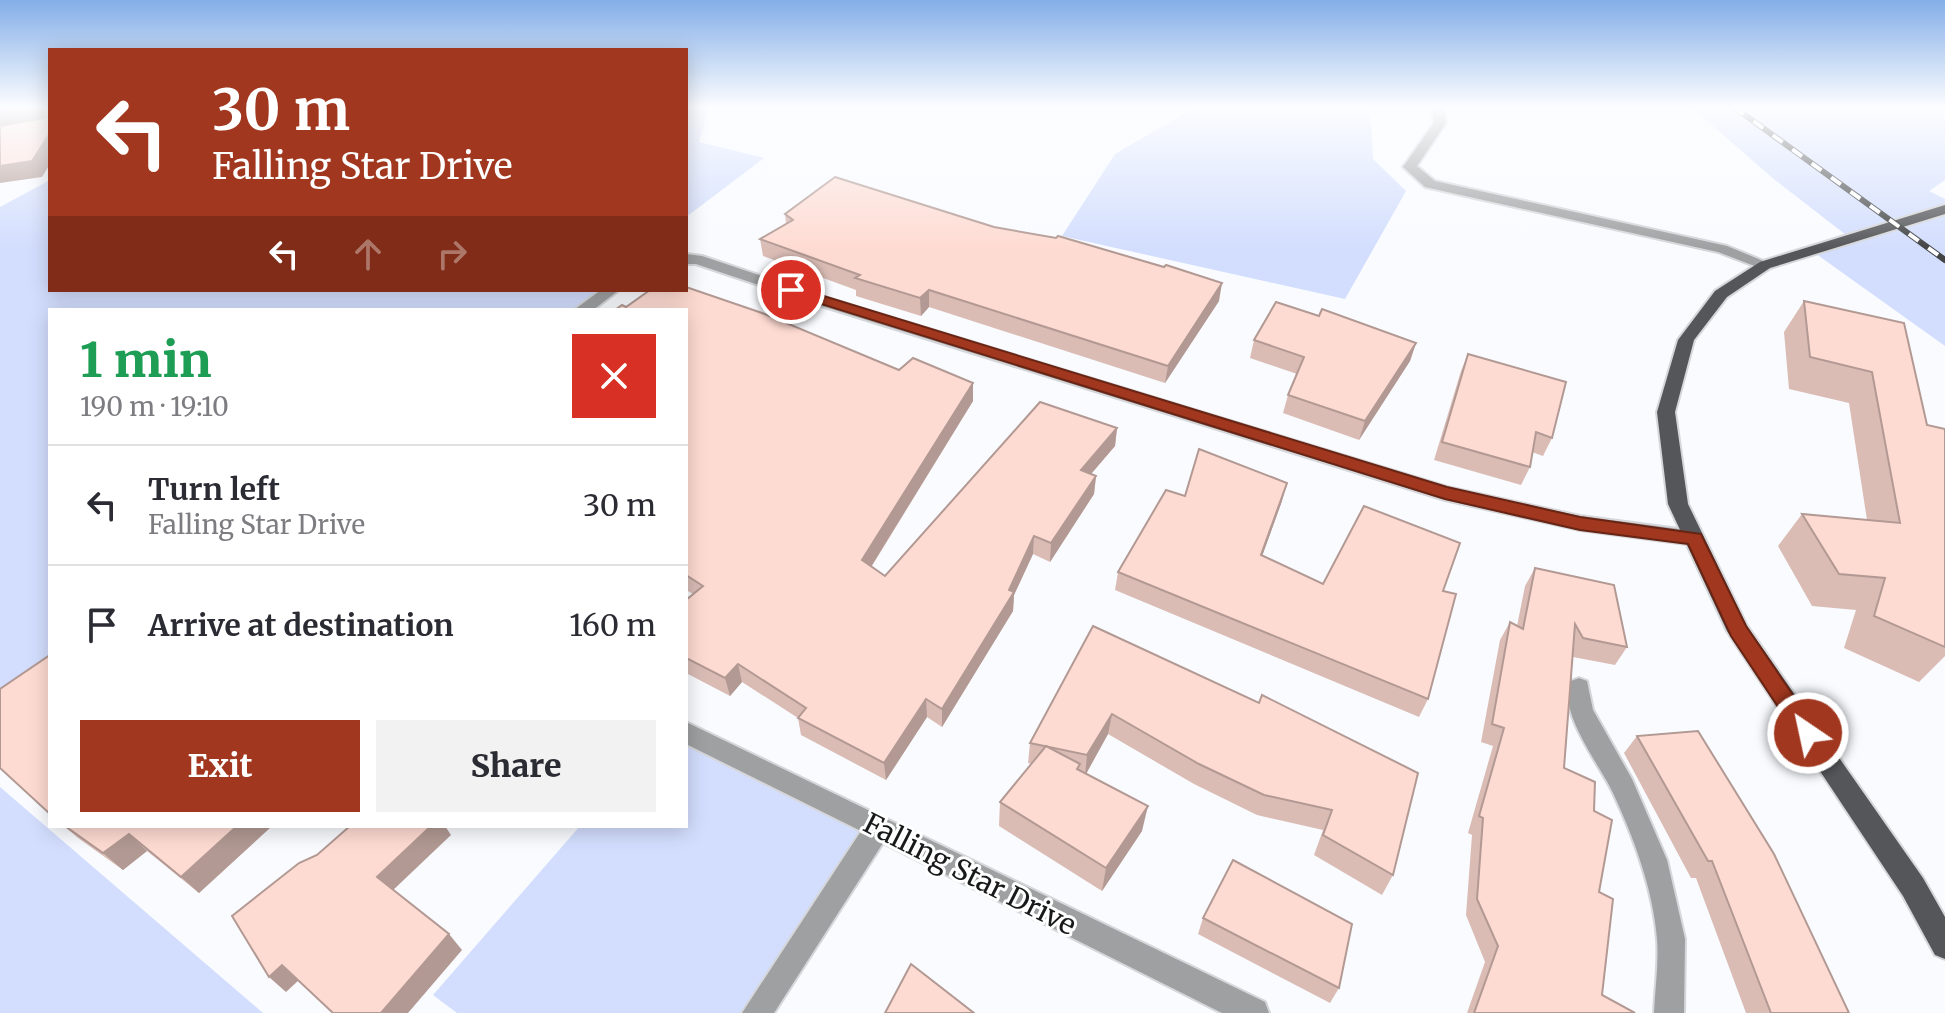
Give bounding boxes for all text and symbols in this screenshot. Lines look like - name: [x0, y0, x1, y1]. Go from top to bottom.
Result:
- text: 30 m: [212, 75, 350, 145]
- icon: left: [80, 80, 184, 184]
- text: Falling Star Drive: [212, 144, 513, 189]
- icon: left: [262, 232, 306, 276]
- icon: ahead: [346, 232, 390, 276]
- icon: right: [430, 232, 474, 276]
- pin: [757, 256, 825, 324]
- icon: arrive: [769, 268, 813, 312]
- text: 1 min: [80, 330, 212, 390]
- button: close: [572, 334, 656, 418]
- text: 190 m · 19:10: [80, 390, 229, 423]
- text: Turn left: [148, 470, 280, 508]
- icon: left: [80, 483, 124, 527]
- text: 30 m: [583, 486, 656, 524]
- text: Falling Star Drive: [148, 508, 365, 541]
- icon: arrive: [80, 603, 124, 647]
- text: Arrive at destination: [148, 606, 454, 644]
- text: 160 m: [569, 606, 656, 644]
- position arrow: [1766, 691, 1850, 775]
- button: Exit: [80, 720, 360, 812]
- button: Share: [376, 720, 656, 812]
- street label: Falling Star Drive: [858, 805, 1082, 943]

